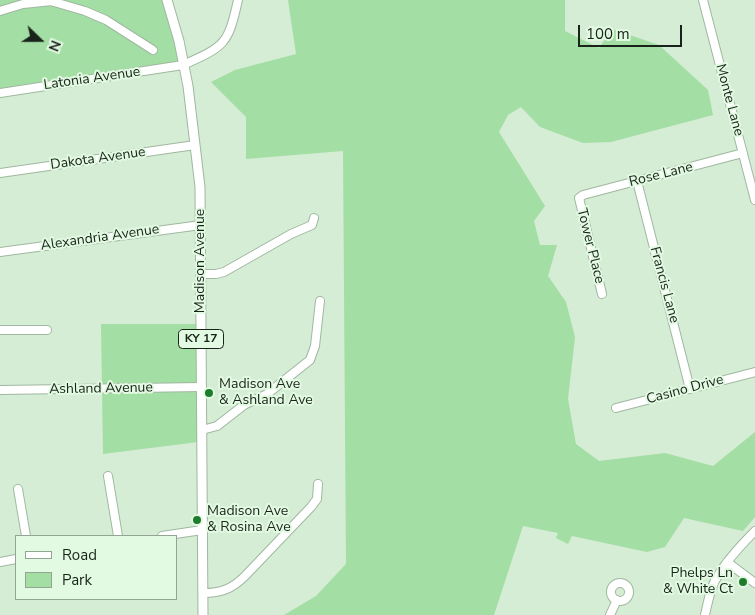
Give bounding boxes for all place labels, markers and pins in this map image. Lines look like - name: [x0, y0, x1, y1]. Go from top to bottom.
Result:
- place label: Madison Ave & Ashland Ave: [219, 377, 313, 410]
- marker: Madison Ave & Ashland Ave: [203, 387, 215, 399]
- place label: Madison Ave & Rosina Ave: [207, 504, 291, 536]
- marker: Madison Ave & Rosina Ave: [191, 514, 203, 526]
- place label: Phelps Ln & White Ct: [663, 566, 733, 598]
- marker: Phelps Ln & White Ct: [737, 576, 749, 588]

